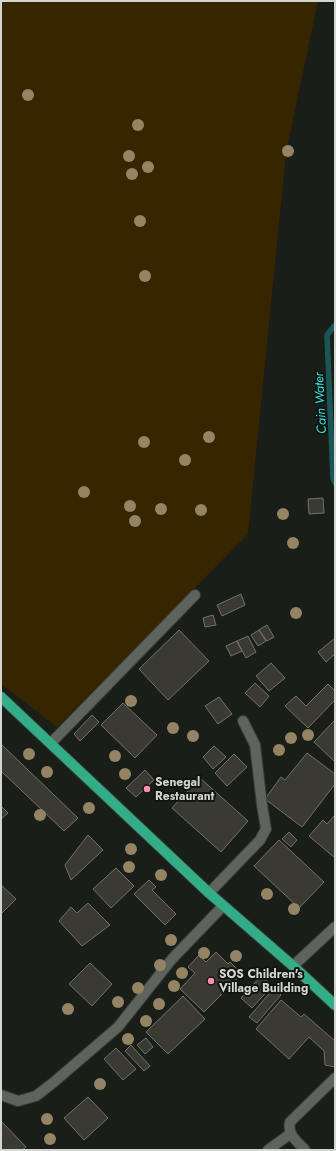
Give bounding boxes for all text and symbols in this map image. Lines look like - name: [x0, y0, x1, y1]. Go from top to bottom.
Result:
- water label: Cain Water: [309, 371, 331, 434]
- place label: Senegal Restaurant: [155, 773, 215, 805]
- marker: Senegal Restaurant: [142, 784, 152, 794]
- place label: SOS Children's Village Building: [218, 965, 308, 997]
- marker: SOS Children's Village Building: [206, 976, 216, 986]

